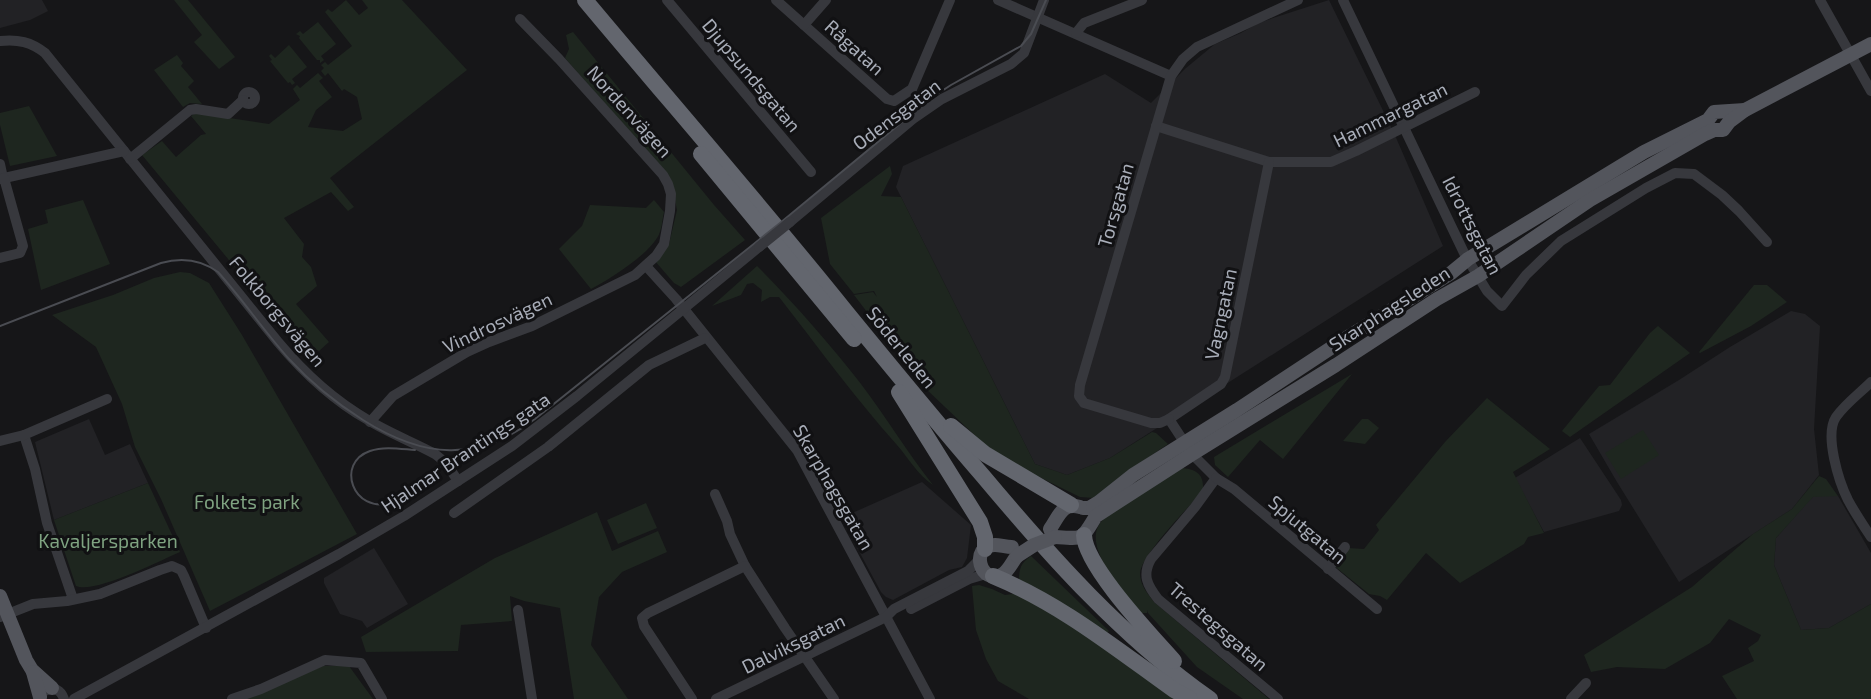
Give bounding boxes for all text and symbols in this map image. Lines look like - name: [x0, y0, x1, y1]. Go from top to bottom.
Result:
- street label: Djupsundsgatan: [698, 14, 806, 136]
- street label: Rågatan: [821, 14, 889, 80]
- street label: Nordenvägen: [583, 60, 677, 162]
- street label: Odensgatan: [848, 73, 944, 155]
- street label: Hammargatan: [1329, 76, 1451, 152]
- street label: Torsgatan: [1092, 160, 1138, 250]
- street label: Idrottsgatan: [1438, 172, 1508, 278]
- street label: Folkborgsvägen: [225, 251, 331, 371]
- street label: Skarphagsleden: [1324, 260, 1454, 356]
- street label: Vagngatan: [1199, 266, 1241, 362]
- street label: Vindrosvägen: [439, 287, 555, 357]
- street label: Söderleden: [862, 302, 942, 392]
- street label: Hjalmar Brantings gata: [376, 387, 554, 517]
- street label: Skarphagsgatan: [789, 420, 879, 554]
- park label: Folkets park: [194, 490, 300, 513]
- street label: Spjutgatan: [1265, 490, 1351, 568]
- park label: Kavaljersparken: [38, 529, 178, 552]
- street label: Trestegsgatan: [1165, 577, 1273, 675]
- street label: Dalviksgatan: [738, 608, 848, 678]

